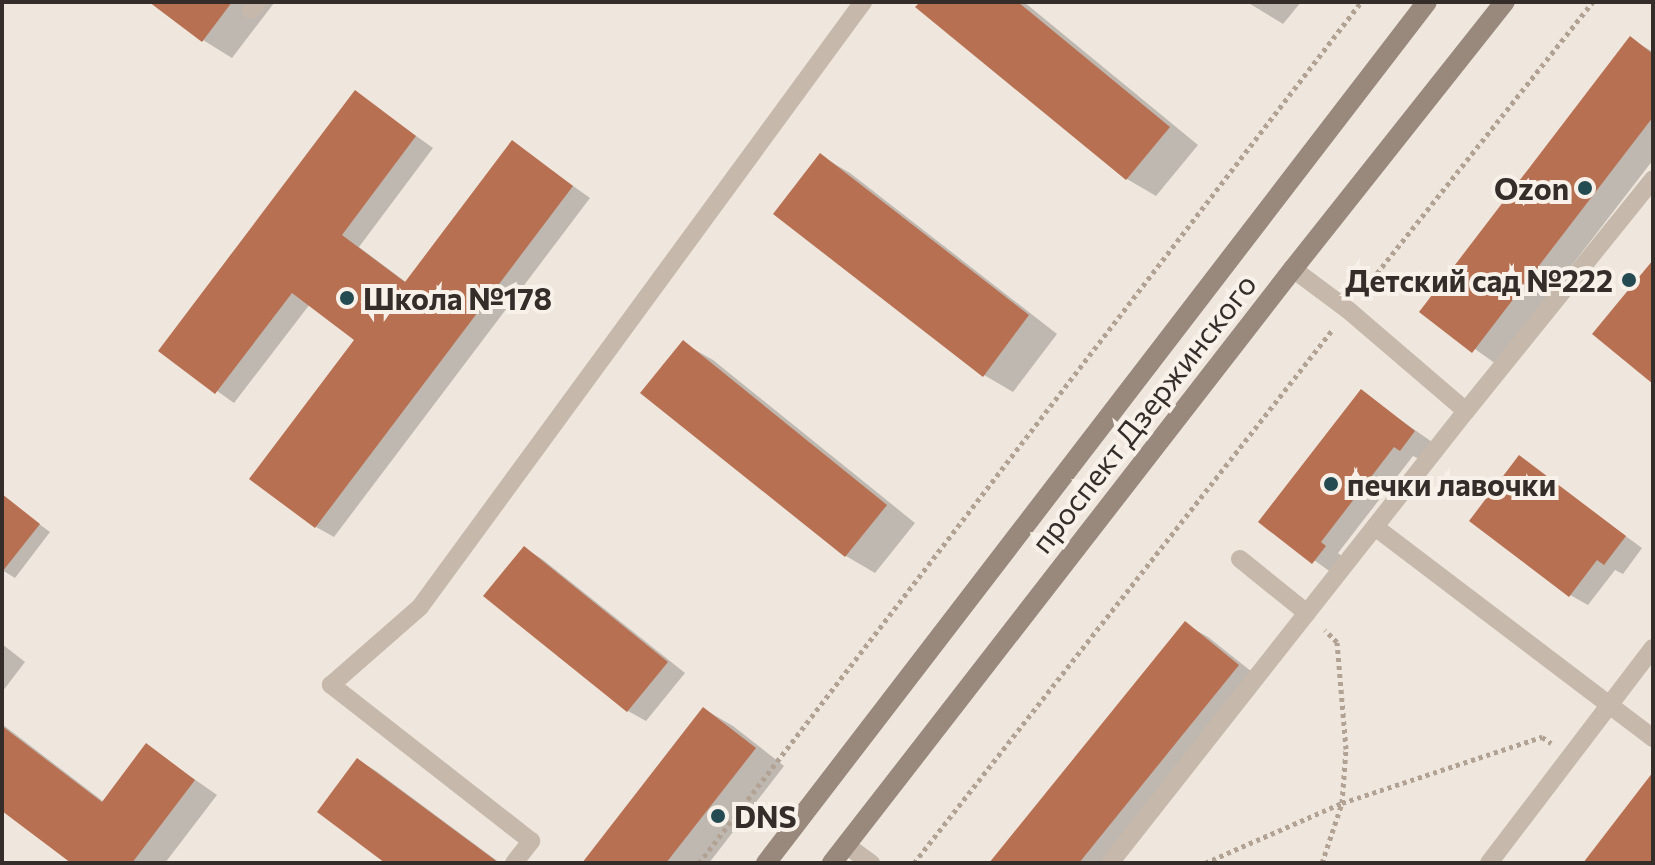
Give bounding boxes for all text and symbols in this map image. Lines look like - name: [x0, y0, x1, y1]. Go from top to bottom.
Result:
- place label: Ozon: [1494, 170, 1569, 206]
- marker: Ozon: [1576, 179, 1594, 197]
- place label: Детский сад №222: [1345, 262, 1613, 298]
- street label: проспект Дзержинского: [1023, 266, 1263, 560]
- marker: Детский сад №222: [1620, 271, 1638, 289]
- place label: Школа №178: [363, 280, 552, 316]
- marker: Школа №178: [338, 289, 356, 307]
- place label: печки лавочки: [1347, 466, 1556, 502]
- marker: печки лавочки: [1322, 475, 1340, 493]
- place label: DNS: [734, 798, 797, 834]
- marker: DNS: [709, 807, 727, 825]

